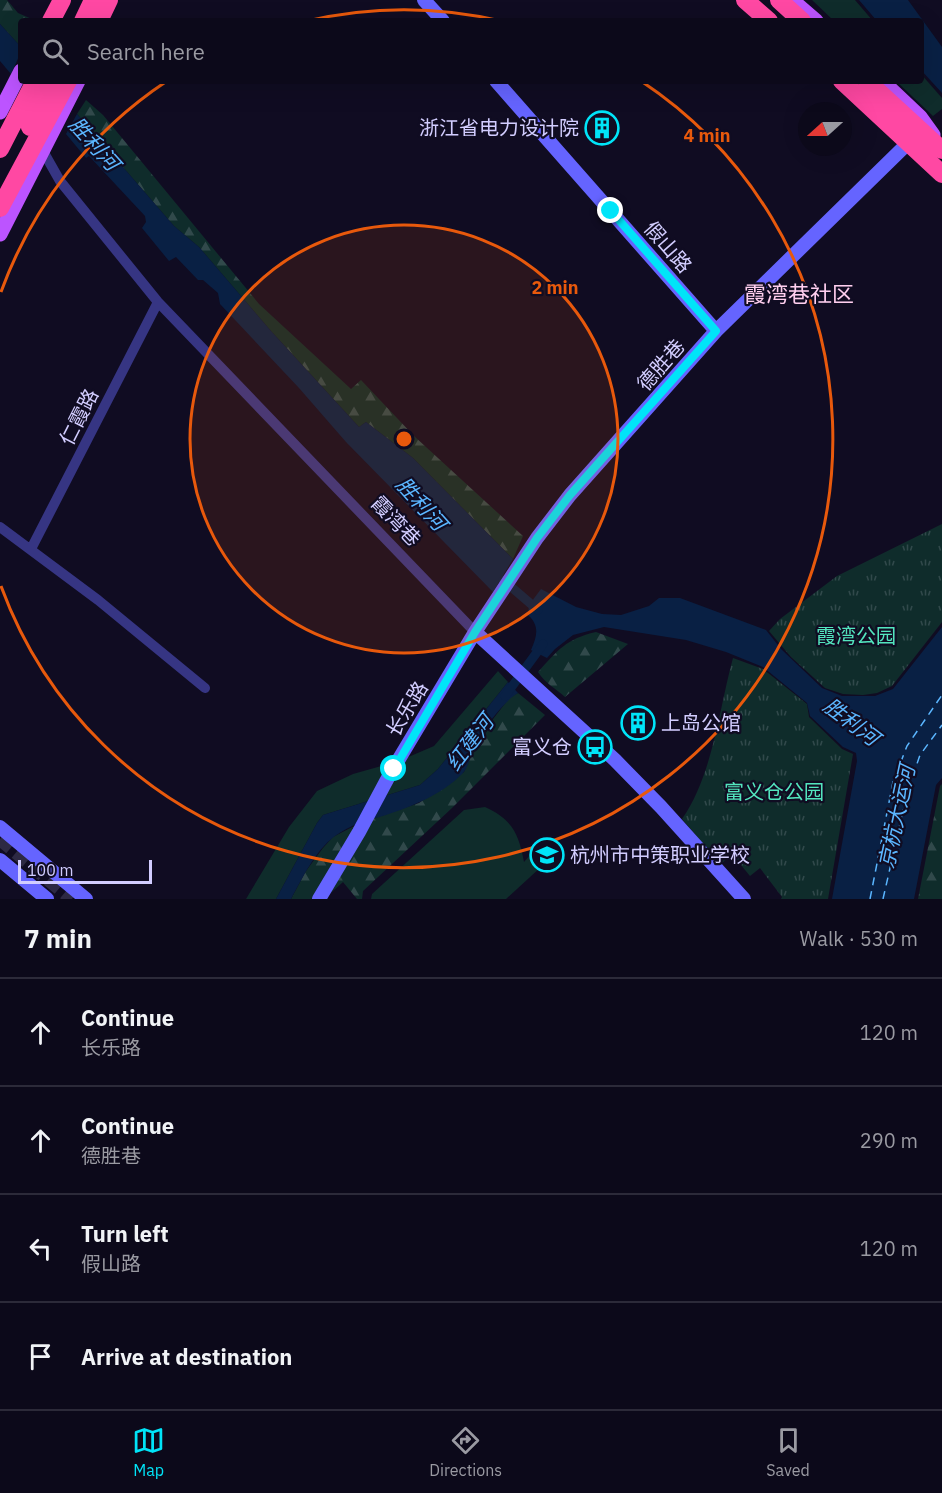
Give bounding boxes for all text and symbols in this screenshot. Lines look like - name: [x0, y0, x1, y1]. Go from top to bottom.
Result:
- search box: [18, 18, 924, 84]
- icon: search: [39, 35, 72, 68]
- text: Search here: [87, 37, 205, 66]
- north arrow: [798, 102, 852, 156]
- building icon: 浙江省电力设计院: [584, 110, 620, 146]
- water label: 胜利河: [63, 111, 129, 179]
- place label: 浙江省电力设计院: [419, 114, 579, 141]
- text: 4 min: [683, 124, 731, 147]
- route end: [597, 197, 623, 223]
- street label: 假山路: [639, 215, 698, 278]
- text: 2 min: [531, 276, 579, 299]
- district label: 霞湾巷社区: [744, 279, 854, 308]
- street label: 德胜巷: [631, 333, 690, 396]
- street label: 仁霞路: [53, 384, 104, 450]
- centre of rings: [394, 429, 414, 449]
- water label: 胜利河: [390, 471, 456, 539]
- street label: 霞湾巷: [366, 490, 427, 552]
- park label: 霞湾公园: [816, 622, 896, 649]
- street label: 长乐路: [380, 676, 434, 741]
- water label: 胜利河: [818, 691, 888, 754]
- building icon: 上岛公馆: [620, 705, 656, 741]
- water label: 红建河: [439, 706, 502, 776]
- place label: 上岛公馆: [661, 709, 741, 736]
- bus stop icon: 富义仓: [577, 729, 613, 765]
- place label: 富义仓: [512, 733, 572, 760]
- route start: [380, 755, 406, 781]
- water label: 京杭大运河: [871, 759, 921, 871]
- park label: 富义仓公园: [724, 778, 824, 805]
- school or university icon: 杭州市中策职业学校: [529, 837, 565, 873]
- place label: 杭州市中策职业学校: [570, 841, 750, 868]
- scale bar: [18, 857, 152, 884]
- text: 100 m: [27, 860, 74, 880]
- text: 7 min: [24, 921, 92, 955]
- text: Walk · 530 m: [800, 925, 918, 952]
- text: Continue: [81, 1003, 174, 1032]
- icon: ahead: [24, 1016, 57, 1049]
- text: 120 m: [860, 1019, 918, 1046]
- text: 长乐路: [81, 1034, 141, 1061]
- text: Continue: [81, 1111, 174, 1140]
- icon: ahead: [24, 1124, 57, 1157]
- text: 290 m: [860, 1127, 918, 1154]
- text: 德胜巷: [81, 1142, 141, 1169]
- text: Turn left: [81, 1219, 169, 1248]
- icon: left: [24, 1232, 57, 1265]
- text: 120 m: [860, 1235, 918, 1262]
- text: 假山路: [81, 1250, 141, 1277]
- icon: arrive: [24, 1340, 57, 1373]
- text: Arrive at destination: [81, 1342, 292, 1371]
- tab: Map: [132, 1424, 165, 1480]
- tab: Directions: [429, 1424, 502, 1480]
- tab: Saved: [766, 1424, 810, 1480]

